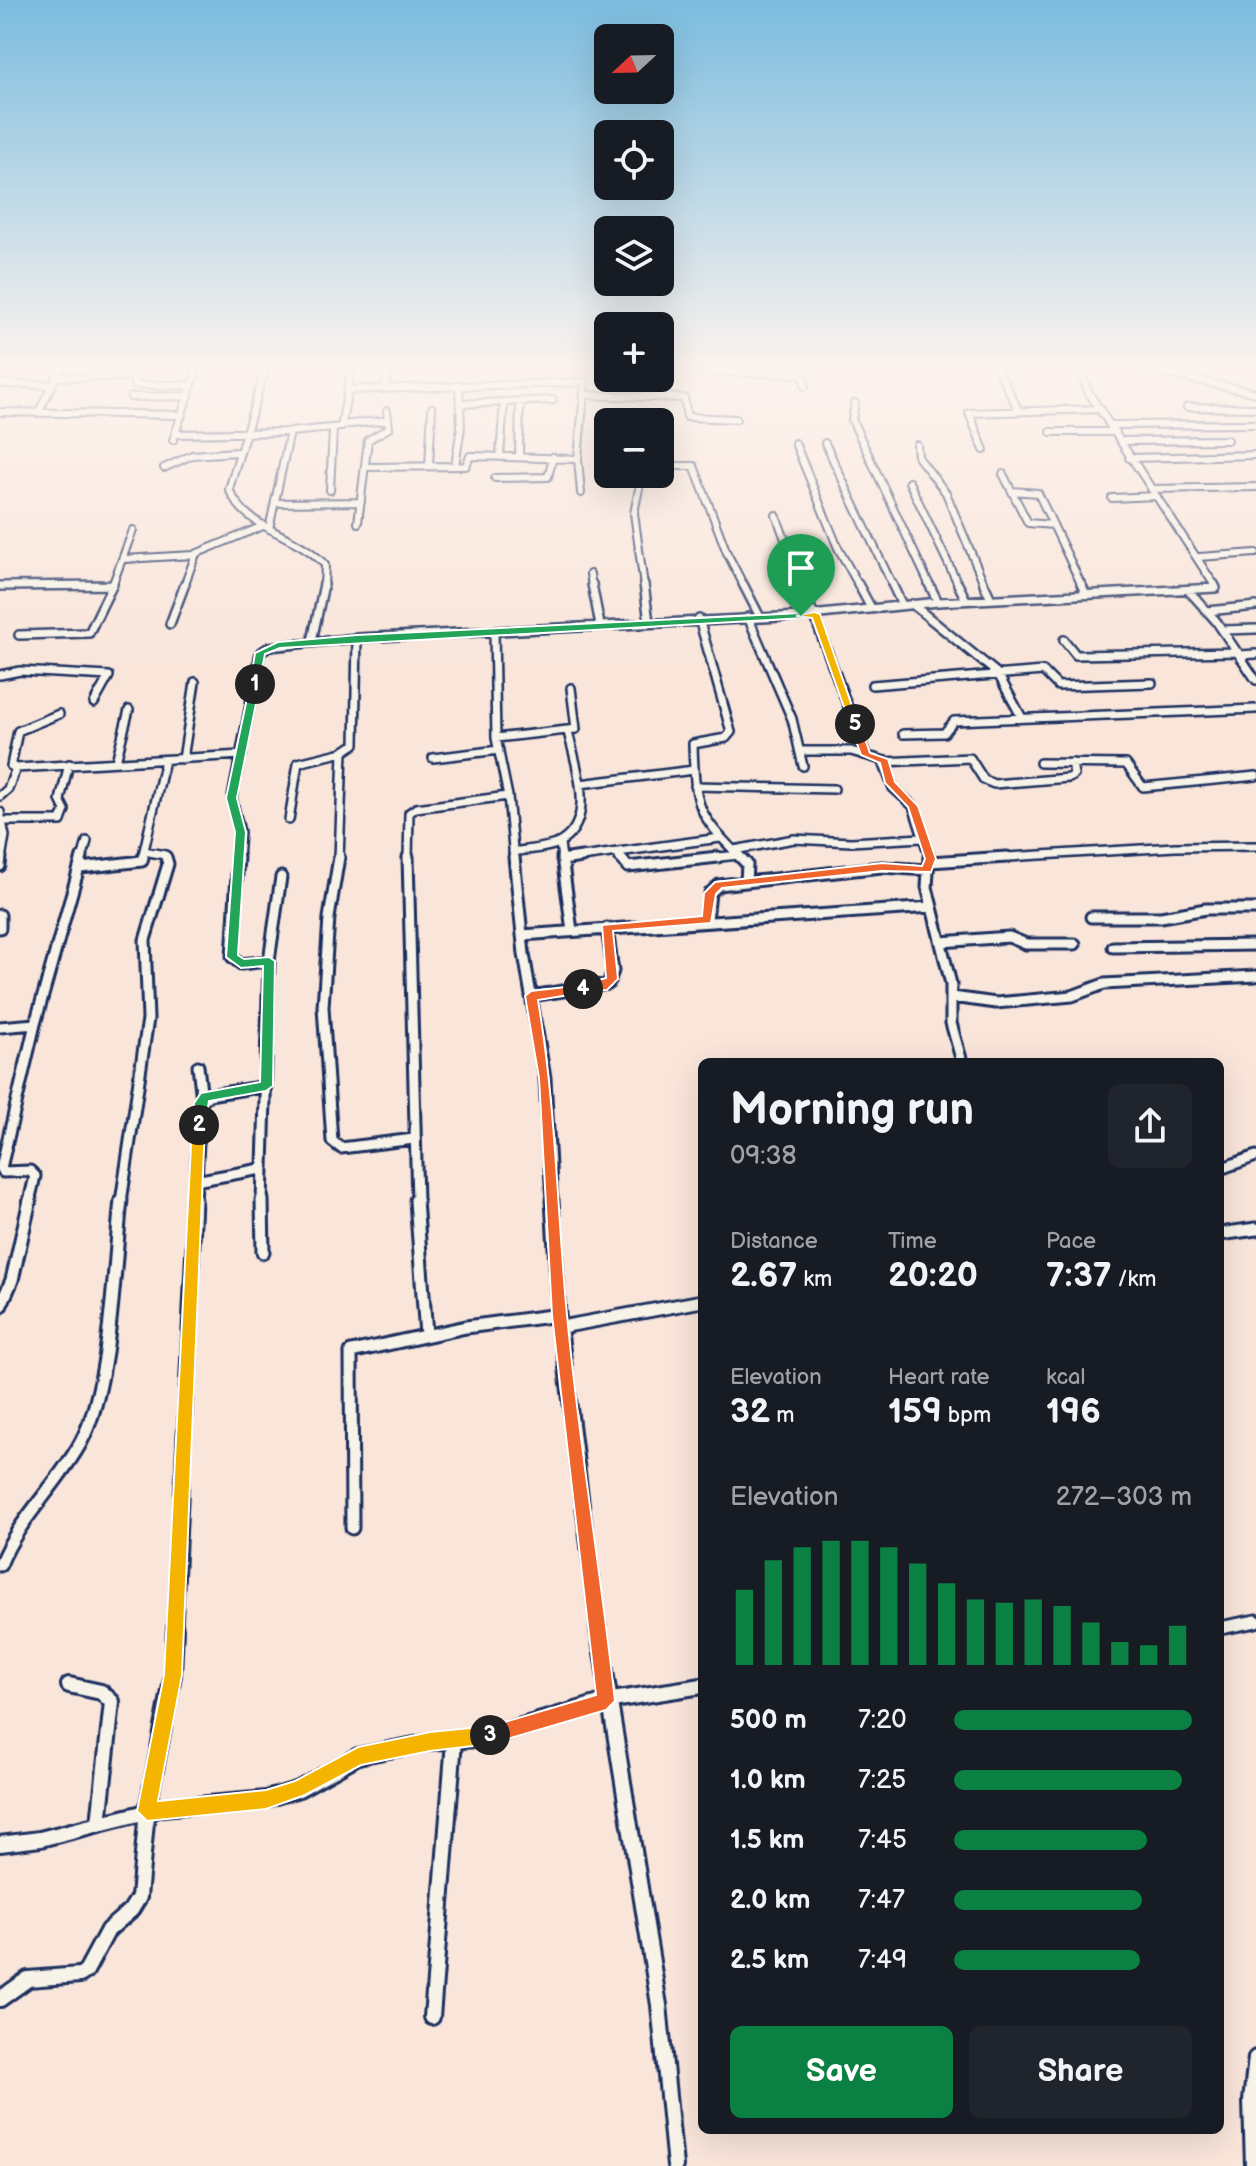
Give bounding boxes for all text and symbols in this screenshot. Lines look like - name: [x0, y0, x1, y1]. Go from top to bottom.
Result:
- north arrow: [594, 24, 674, 104]
- map controls: [594, 24, 674, 488]
- button: locate: [594, 120, 674, 200]
- button: layers: [594, 216, 674, 296]
- button: +: [594, 312, 674, 392]
- button: −: [594, 408, 674, 488]
- pin: [767, 534, 835, 616]
- icon: arrive: [779, 546, 823, 590]
- pin: 1: [235, 664, 275, 704]
- text: 1: [250, 670, 260, 697]
- pin: 5: [835, 704, 875, 744]
- text: 5: [849, 710, 861, 737]
- pin: 4: [563, 969, 603, 1009]
- text: 4: [577, 975, 589, 1002]
- text: Morning run: [730, 1084, 974, 1137]
- button: share: [1108, 1084, 1192, 1168]
- pin: 2: [179, 1105, 219, 1145]
- text: 2: [192, 1111, 206, 1138]
- text: 09:38: [730, 1141, 797, 1172]
- text: Distance: [730, 1228, 818, 1255]
- text: Time: [888, 1228, 937, 1255]
- text: Pace: [1046, 1228, 1096, 1255]
- text: 2.67: [730, 1255, 797, 1296]
- text: 20:20: [888, 1255, 978, 1296]
- text: 7:37: [1046, 1255, 1112, 1296]
- text: km: [797, 1266, 832, 1293]
- text: /km: [1112, 1266, 1156, 1293]
- text: Elevation: [730, 1364, 822, 1391]
- text: Heart rate: [888, 1364, 990, 1391]
- text: kcal: [1046, 1364, 1085, 1391]
- text: 32: [730, 1391, 770, 1432]
- text: 159: [888, 1391, 942, 1432]
- text: 196: [1046, 1391, 1101, 1432]
- text: m: [770, 1402, 794, 1429]
- text: bpm: [942, 1402, 991, 1429]
- text: Elevation: [730, 1482, 838, 1513]
- text: 272–303 m: [1056, 1482, 1192, 1513]
- text: 500 m: [730, 1705, 807, 1736]
- text: 7:20: [858, 1705, 907, 1736]
- pin: 3: [470, 1715, 510, 1755]
- text: 3: [484, 1721, 496, 1748]
- text: 1.0 km: [730, 1765, 806, 1796]
- text: 7:25: [858, 1765, 906, 1796]
- text: 1.5 km: [730, 1825, 805, 1856]
- text: 7:45: [858, 1825, 907, 1856]
- text: 2.0 km: [730, 1885, 810, 1916]
- text: 7:47: [858, 1885, 905, 1916]
- text: 2.5 km: [730, 1945, 809, 1976]
- text: 7:49: [858, 1945, 907, 1976]
- button: Save: [730, 2026, 953, 2118]
- button: Share: [969, 2026, 1192, 2118]

